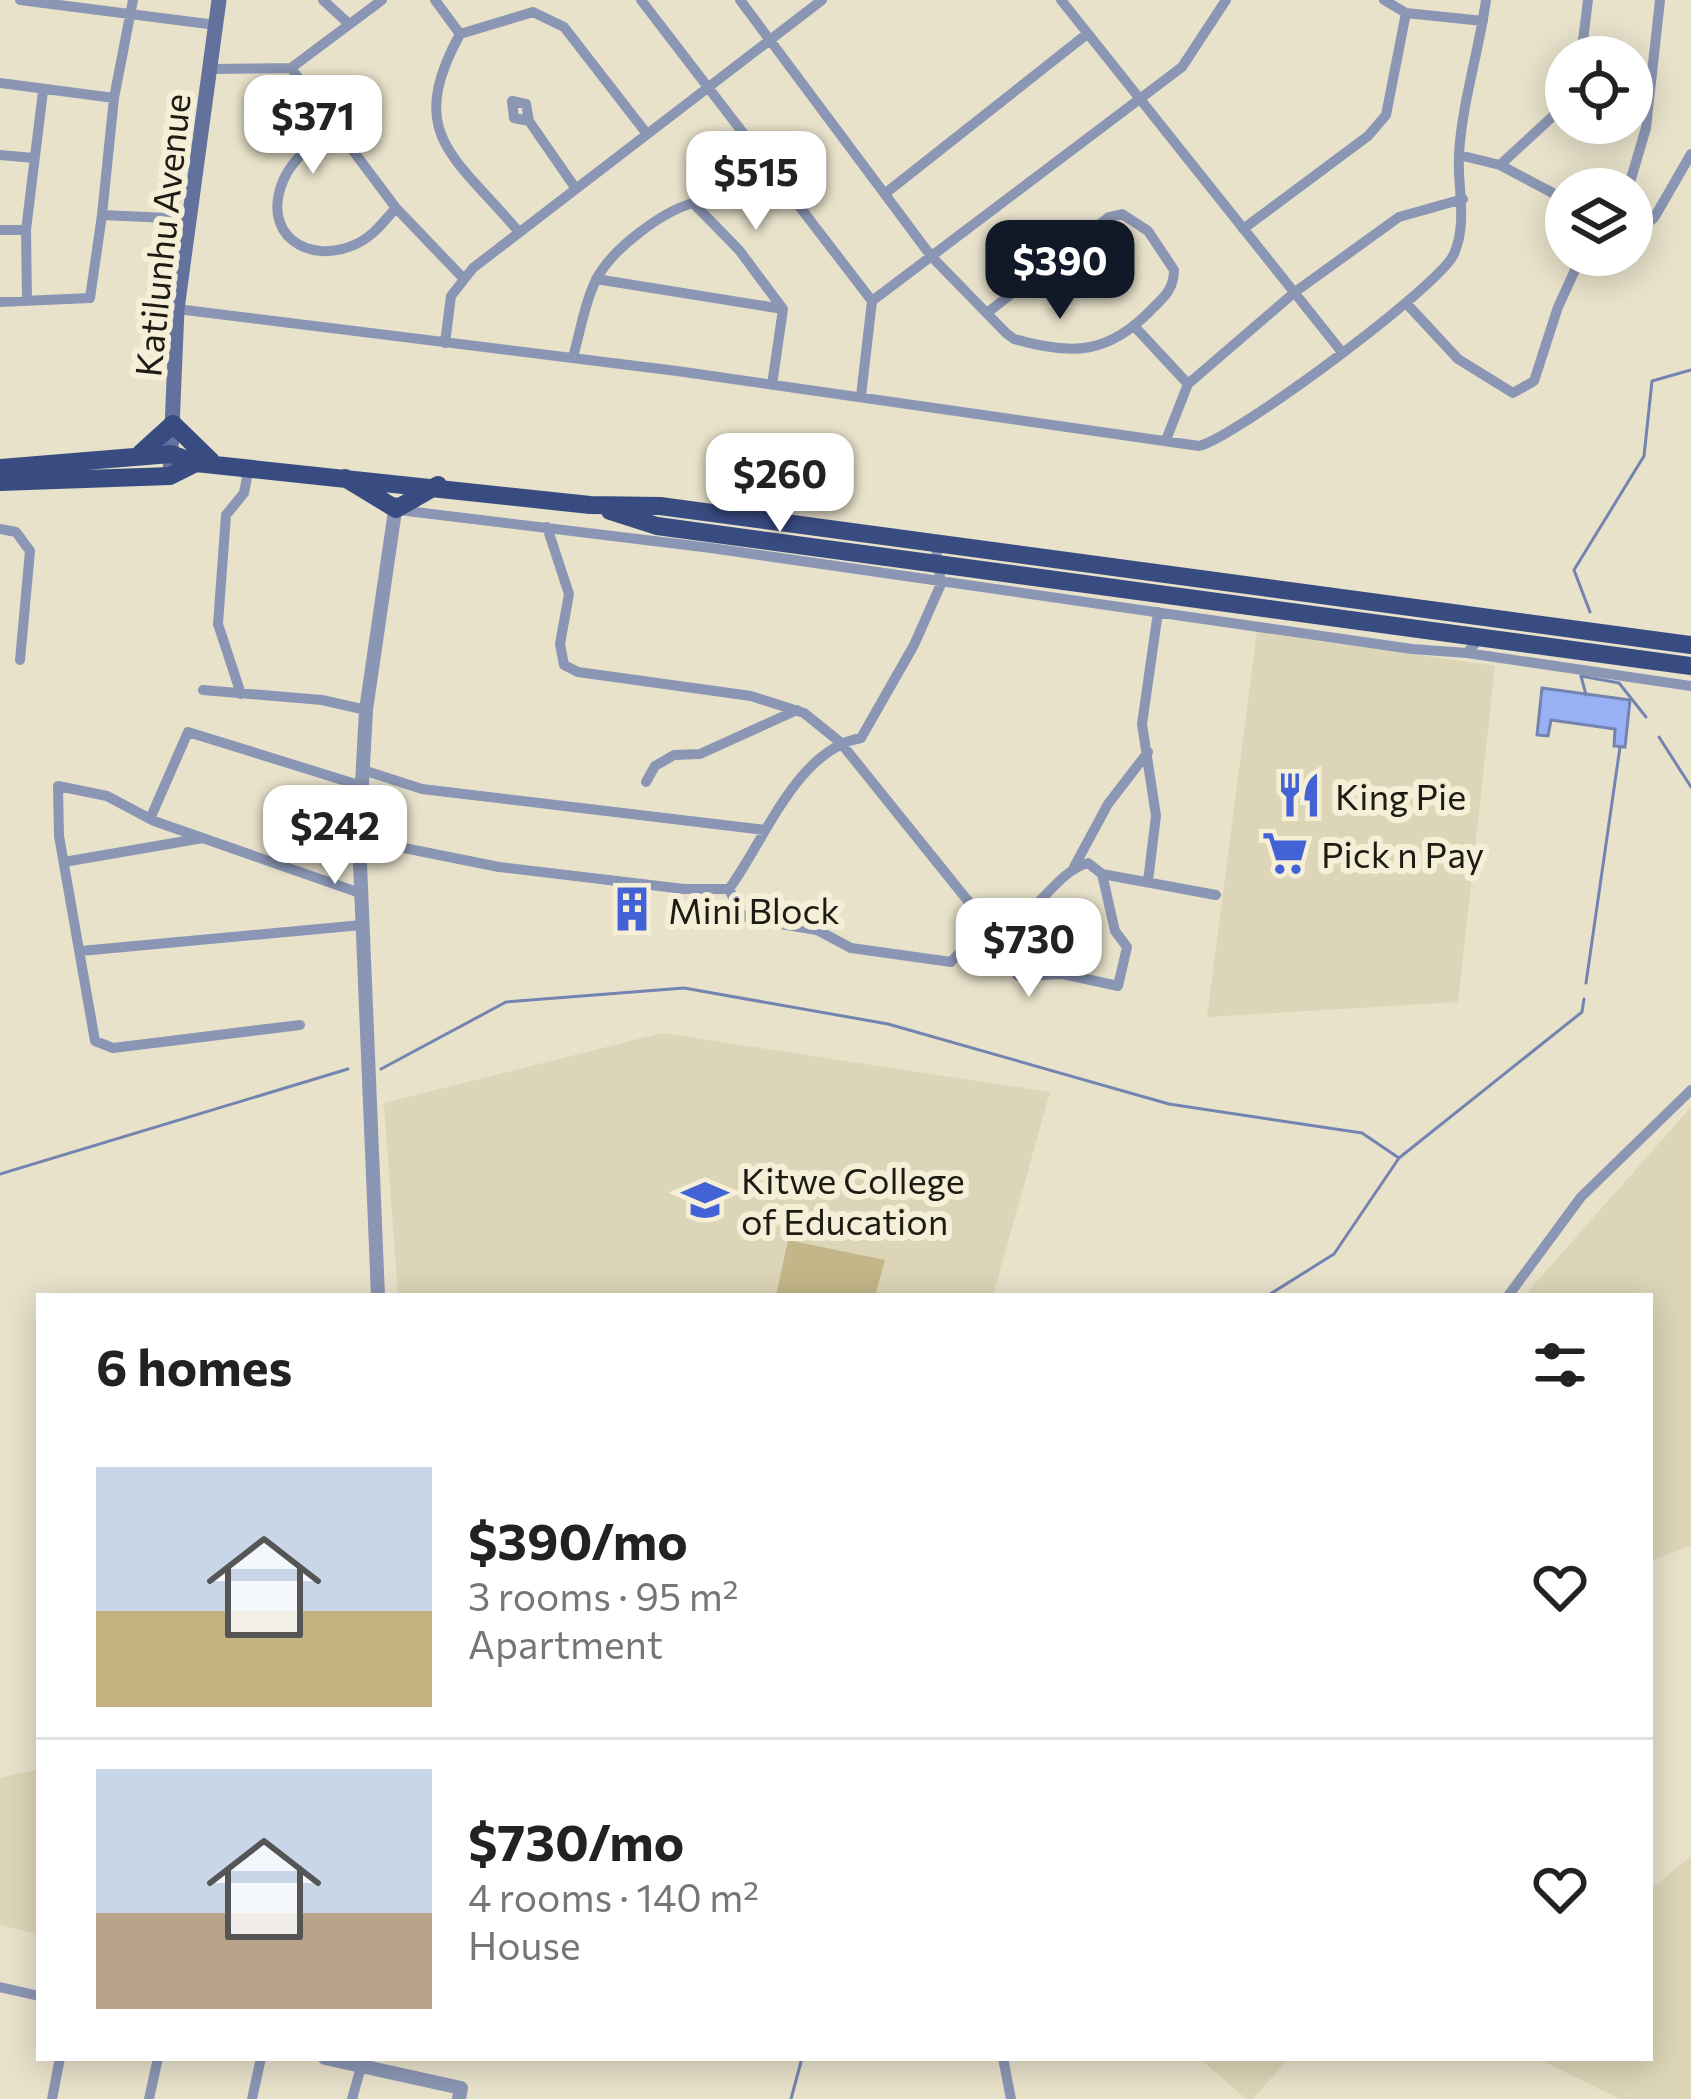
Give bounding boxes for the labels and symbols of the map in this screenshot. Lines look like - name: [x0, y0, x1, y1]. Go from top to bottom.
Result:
- pin: $371: [242, 75, 384, 177]
- street label: Katilunhu Avenue: [124, 91, 198, 379]
- pin: $515: [685, 131, 827, 233]
- pin: $390: [989, 220, 1131, 322]
- pin: $260: [709, 433, 851, 535]
- restaurant icon: King Pie: [1274, 770, 1324, 820]
- place label: King Pie: [1335, 773, 1466, 817]
- pin: $242: [264, 785, 406, 887]
- supermarket icon: Pick n Pay: [1260, 828, 1310, 878]
- place label: Pick n Pay: [1321, 831, 1484, 875]
- building icon: Mini Block: [607, 884, 657, 934]
- place label: Mini Block: [668, 887, 840, 931]
- pin: $730: [958, 898, 1100, 1000]
- place label: Kitwe College of Education: [741, 1157, 965, 1242]
- school or university icon: Kitwe College of Education: [680, 1175, 730, 1225]

